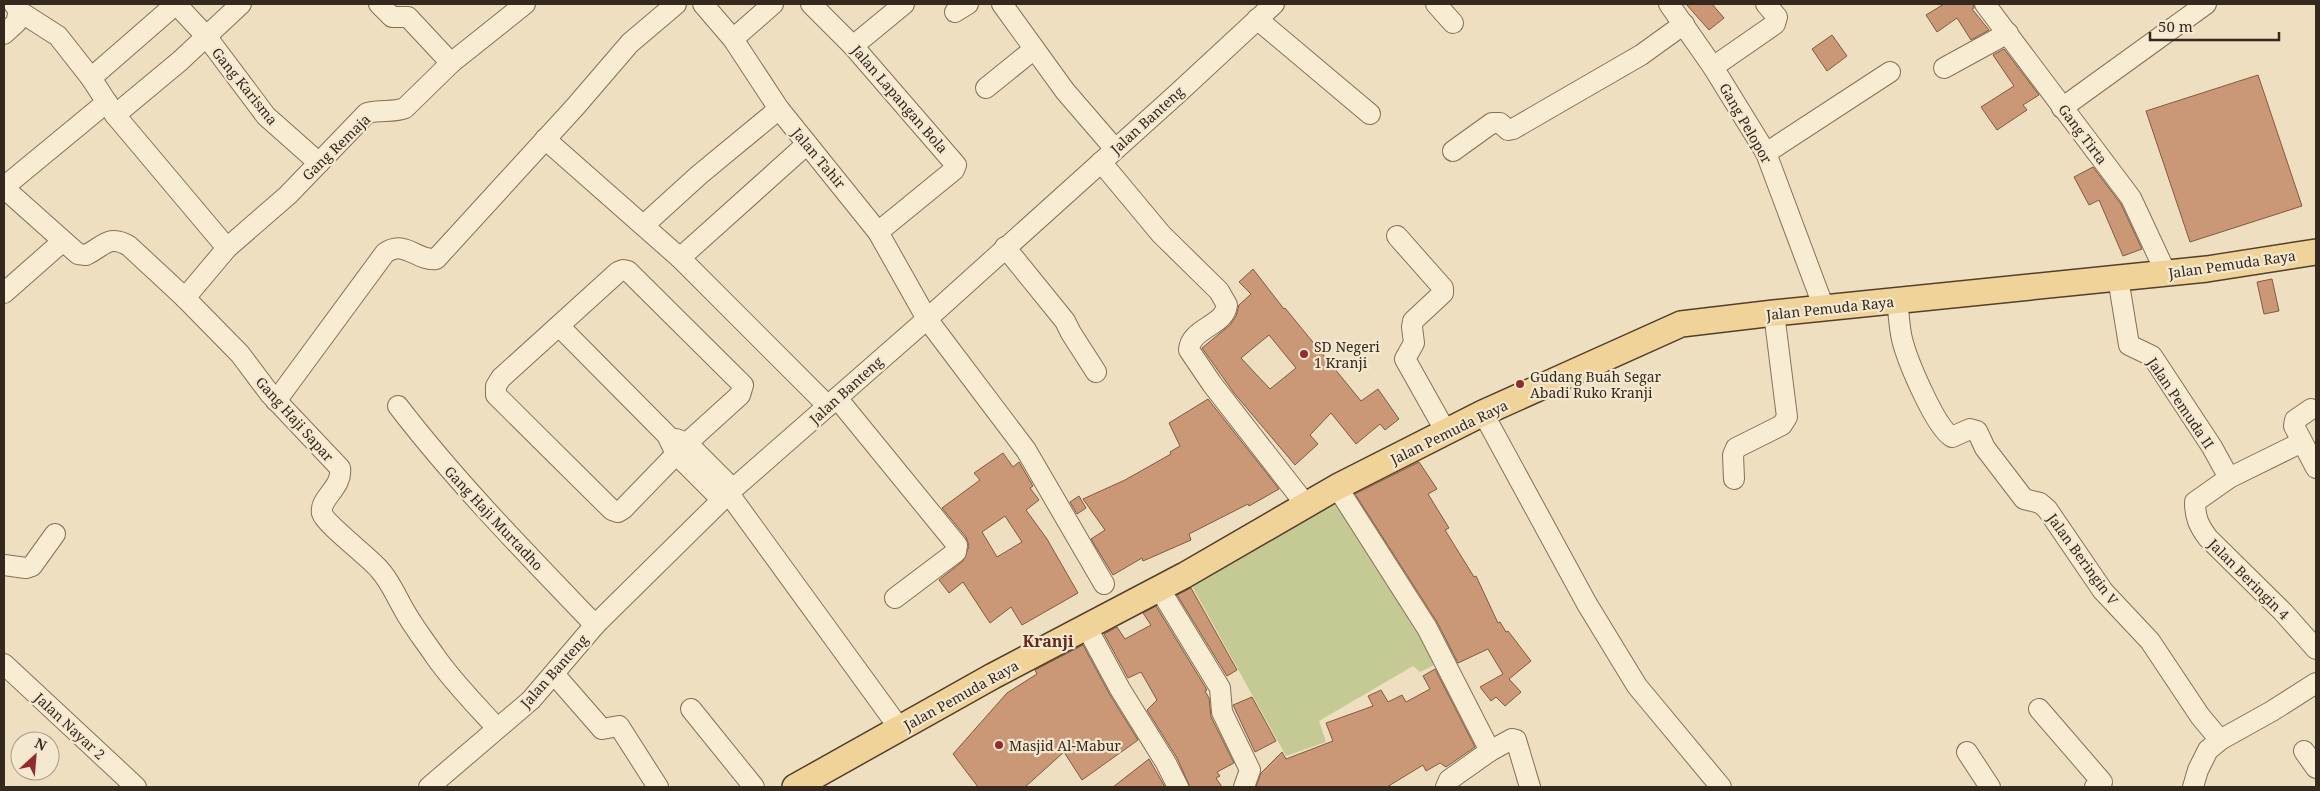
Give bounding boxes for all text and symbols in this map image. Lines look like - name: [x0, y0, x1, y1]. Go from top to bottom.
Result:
- scale bar: [2150, 10, 2279, 42]
- text: 50 m: [2158, 16, 2193, 36]
- street label: Jalan Lapangan Bola: [847, 40, 952, 157]
- street label: Gang Karisma: [208, 43, 282, 129]
- street label: Gang Pelopor: [1715, 79, 1777, 167]
- street label: Jalan Banteng: [1105, 82, 1188, 159]
- street label: Gang Tirta: [2054, 100, 2112, 168]
- street label: Gang Remaja: [298, 110, 374, 184]
- street label: Jalan Tahir: [787, 123, 850, 193]
- street label: Jalan Pemuda Raya: [2166, 246, 2297, 282]
- street label: Jalan Pemuda Raya: [1764, 292, 1895, 324]
- place label: SD Negeri 1 Kranji: [1314, 337, 1380, 372]
- marker: SD Negeri 1 Kranji: [1298, 348, 1310, 360]
- street label: Jalan Banteng: [804, 352, 887, 429]
- street label: Jalan Pemuda II: [2143, 353, 2219, 452]
- place label: Gudang Buah Segar Abadi Ruko Kranji: [1530, 367, 1662, 402]
- street label: Gang Haji Sapar: [252, 373, 338, 466]
- marker: Gudang Buah Segar Abadi Ruko Kranji: [1514, 378, 1526, 390]
- street label: Jalan Pemuda Raya: [1386, 395, 1511, 469]
- street label: Gang Haji Murtadho: [441, 462, 547, 574]
- street label: Jalan Beringin V: [2043, 509, 2123, 609]
- street label: Jalan Beringin 4: [2204, 534, 2294, 624]
- street label: Jalan Banteng: [515, 630, 592, 713]
- district label: Kranji: [1022, 630, 1074, 652]
- street label: Jalan Pemuda Raya: [899, 655, 1022, 735]
- street label: Jalan Nayar 2: [31, 689, 109, 763]
- north arrow: [10, 731, 60, 781]
- place label: Masjid Al-Mabur: [1009, 736, 1121, 755]
- marker: Masjid Al-Mabur: [993, 739, 1005, 751]

